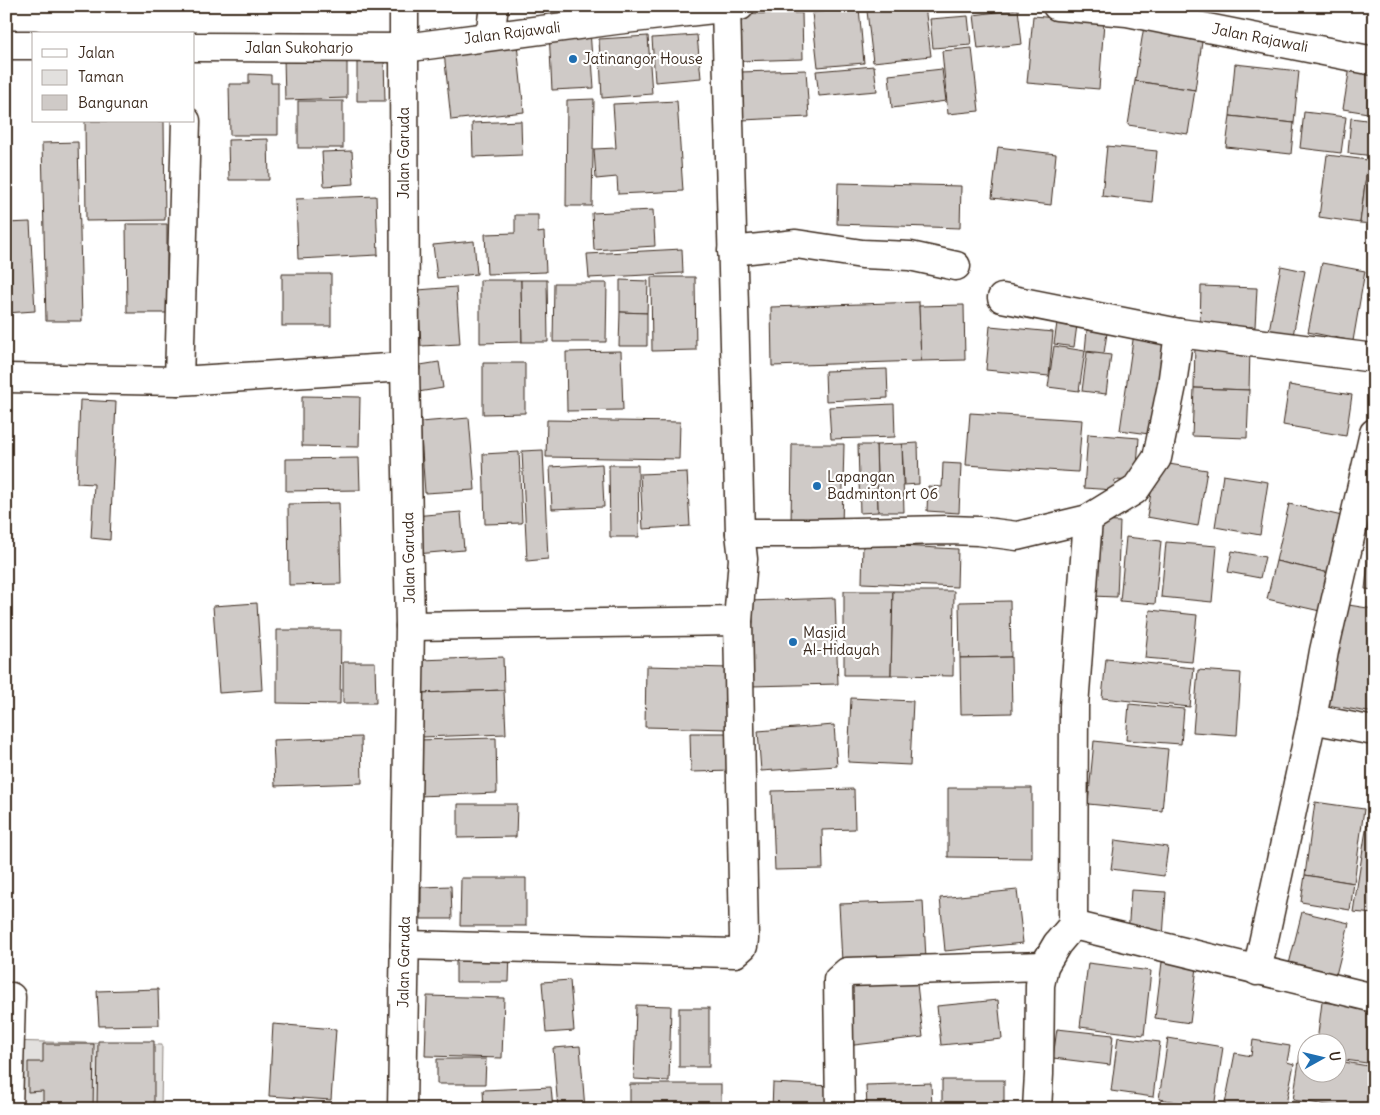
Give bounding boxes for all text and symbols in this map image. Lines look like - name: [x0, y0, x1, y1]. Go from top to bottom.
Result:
- street label: Jalan Rajawali: [462, 17, 561, 48]
- street label: Jalan Rajawali: [1210, 19, 1310, 56]
- legend: [32, 32, 195, 122]
- street label: Jalan Sukoharjo: [245, 38, 353, 57]
- text: Jalan: [78, 43, 115, 62]
- place label: Jatinangor House: [583, 49, 703, 68]
- marker: Jatinangor House: [567, 53, 579, 65]
- text: Taman: [78, 67, 124, 86]
- text: Bangunan: [78, 93, 148, 112]
- street label: Jalan Garuda: [394, 107, 413, 199]
- place label: Lapangan Badminton rt 06: [827, 467, 938, 503]
- marker: Lapangan Badminton rt 06: [811, 480, 823, 492]
- street label: Jalan Garuda: [398, 511, 419, 604]
- place label: Masjid Al-Hidayah: [803, 623, 880, 659]
- marker: Masjid Al-Hidayah: [787, 636, 799, 648]
- street label: Jalan Garuda: [393, 915, 414, 1008]
- north arrow: [1298, 1032, 1348, 1082]
- text: U: [1325, 1050, 1344, 1062]

